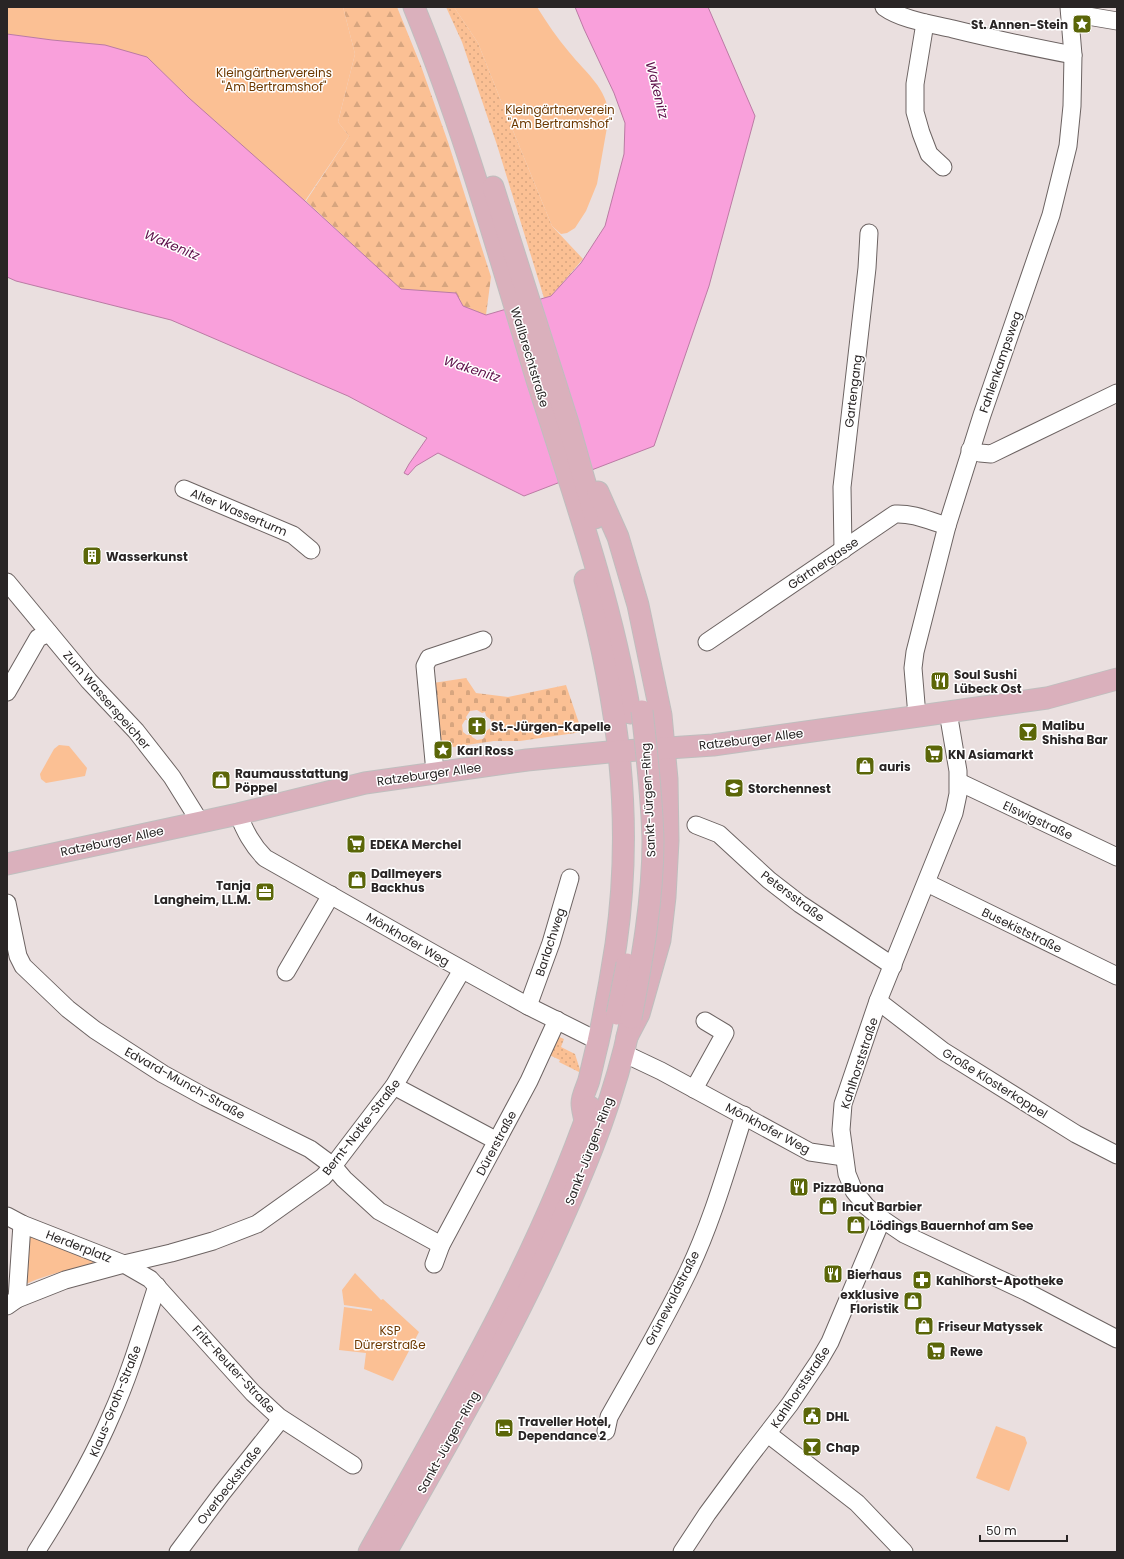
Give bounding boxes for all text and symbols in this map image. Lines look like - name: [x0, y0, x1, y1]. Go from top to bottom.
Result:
- place icon: St. Annen-Stein: [1071, 13, 1093, 35]
- place label: St. Annen-Stein: [971, 16, 1068, 33]
- water label: Wakenitz: [641, 59, 673, 121]
- park label: Kleingärtnervereins "Am Bertramshof": [216, 64, 332, 95]
- park label: Kleingärtnerverein "Am Bertramshof": [505, 101, 615, 132]
- water label: Wakenitz: [141, 225, 203, 265]
- street label: Wallbrechtstraße: [507, 305, 553, 409]
- street label: Fahlenkampsweg: [975, 309, 1025, 415]
- water label: Wakenitz: [441, 351, 503, 387]
- street label: Gartengang: [840, 354, 866, 428]
- street label: Alter Wasserturm: [188, 484, 290, 540]
- street label: Gärtnergasse: [784, 533, 862, 593]
- building icon: Wasserkunst: [81, 545, 103, 567]
- place label: Wasserkunst: [106, 548, 188, 565]
- street label: Zum Wasserspeicher: [59, 647, 155, 753]
- place label: Soul Sushi Lübeck Ost: [954, 666, 1022, 697]
- restaurant icon: Soul Sushi Lübeck Ost: [929, 670, 951, 692]
- church icon: St.-Jürgen-Kapelle: [466, 715, 488, 737]
- place label: Malibu Shisha Bar: [1042, 717, 1108, 748]
- place label: St.-Jürgen-Kapelle: [491, 718, 611, 735]
- bar icon: Malibu Shisha Bar: [1017, 721, 1039, 743]
- street label: Ratzeburger Allee: [698, 724, 804, 754]
- place icon: Karl Ross: [432, 739, 454, 761]
- place label: Karl Ross: [457, 742, 514, 759]
- street label: Sankt-Jürgen-Ring: [637, 742, 659, 858]
- supermarket icon: KN Asiamarkt: [923, 743, 945, 765]
- place label: KN Asiamarkt: [948, 746, 1034, 763]
- shop icon: auris: [854, 755, 876, 777]
- street label: Ratzeburger Allee: [376, 758, 482, 790]
- place label: auris: [879, 758, 911, 775]
- place label: Raumausstattung Pöppel: [235, 765, 349, 796]
- shop icon: Raumausstattung Pöppel: [210, 769, 232, 791]
- school or university icon: Storchennest: [723, 777, 745, 799]
- place label: Storchennest: [748, 780, 831, 797]
- street label: Elswigstraße: [1000, 796, 1076, 844]
- street label: Ratzeburger Allee: [59, 822, 165, 860]
- supermarket icon: EDEKA Merchel: [345, 833, 367, 855]
- place label: EDEKA Merchel: [370, 836, 461, 853]
- place label: Dallmeyers Backhus: [371, 865, 442, 896]
- street label: Petersstraße: [758, 866, 828, 926]
- shop icon: Dallmeyers Backhus: [346, 869, 368, 891]
- place label: Tanja Langheim, LL.M.: [154, 877, 251, 908]
- office icon: Tanja Langheim, LL.M.: [254, 881, 276, 903]
- street label: Busekiststraße: [979, 903, 1065, 957]
- street label: Barlachweg: [531, 905, 569, 979]
- street label: Mönkhofer Weg: [363, 908, 453, 970]
- street label: Kahlhorststraße: [836, 1015, 882, 1111]
- street label: Edvard-Munch-Straße: [122, 1043, 248, 1123]
- street label: Große Klosterkoppel: [939, 1044, 1051, 1122]
- street label: Bernt-Notke-Straße: [318, 1075, 404, 1179]
- street label: Sankt-Jürgen-Ring: [561, 1095, 617, 1207]
- street label: Mönkhofer Weg: [723, 1099, 813, 1157]
- street label: Dürerstraße: [472, 1107, 520, 1179]
- restaurant icon: PizzaBuona: [788, 1176, 810, 1198]
- place label: PizzaBuona: [813, 1179, 884, 1196]
- shop icon: Incut Barbier: [817, 1195, 839, 1217]
- place label: Incut Barbier: [842, 1198, 922, 1215]
- shop icon: Lödings Bauernhof am See: [845, 1214, 867, 1236]
- place label: Lödings Bauernhof am See: [870, 1217, 1034, 1234]
- street label: Herderplatz: [44, 1226, 114, 1266]
- street label: Grünewaldstraße: [641, 1248, 703, 1348]
- restaurant icon: Bierhaus: [822, 1263, 844, 1285]
- place label: Bierhaus: [847, 1266, 902, 1283]
- pharmacy icon: Kahlhorst-Apotheke: [911, 1269, 933, 1291]
- place label: Kahlhorst-Apotheke: [936, 1272, 1064, 1289]
- place label: exklusive Floristik: [840, 1286, 900, 1317]
- shop icon: exklusive Floristik: [902, 1290, 924, 1312]
- shop icon: Friseur Matyssek: [913, 1315, 935, 1337]
- place label: Friseur Matyssek: [938, 1318, 1044, 1335]
- street label: Fritz-Reuter-Straße: [189, 1321, 279, 1417]
- park label: KSP Dürerstraße: [354, 1322, 426, 1353]
- supermarket icon: Rewe: [925, 1340, 947, 1362]
- street label: Klaus-Groth-Straße: [85, 1343, 145, 1459]
- street label: Kahlhorststraße: [766, 1343, 834, 1431]
- place label: Rewe: [950, 1343, 984, 1360]
- street label: Sankt-Jürgen-Ring: [413, 1388, 483, 1496]
- public building icon: DHL: [801, 1405, 823, 1427]
- place label: DHL: [826, 1408, 849, 1425]
- place label: Traveller Hotel, Dependance 2: [518, 1413, 611, 1444]
- hotel icon: Traveller Hotel, Dependance 2: [493, 1417, 515, 1439]
- bar icon: Chap: [801, 1436, 823, 1458]
- place label: Chap: [826, 1439, 860, 1456]
- street label: Overbeckstraße: [193, 1442, 265, 1528]
- scale bar: [980, 1517, 1067, 1543]
- text: 50 m: [986, 1522, 1017, 1539]

